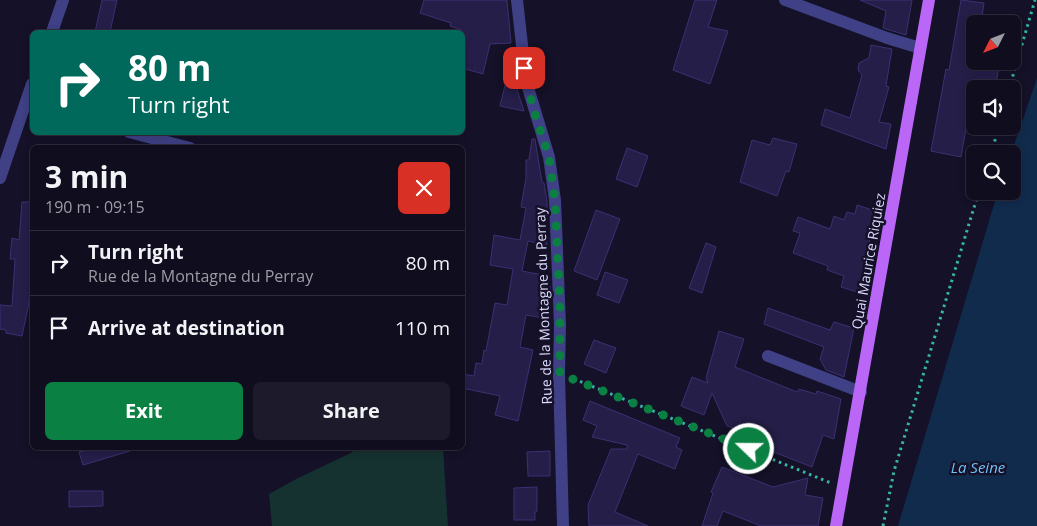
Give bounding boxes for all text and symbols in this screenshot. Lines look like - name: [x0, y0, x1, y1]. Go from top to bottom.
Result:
- north arrow: [966, 15, 1021, 70]
- map controls: [966, 15, 1021, 200]
- text: 80 m: [128, 44, 211, 91]
- pin: [503, 47, 545, 89]
- icon: right: [45, 50, 110, 115]
- icon: arrive: [510, 54, 538, 82]
- button: sound: [966, 80, 1021, 135]
- text: Turn right: [128, 89, 230, 119]
- button: search: [966, 145, 1021, 200]
- text: 3 min: [45, 156, 128, 197]
- button: close: [398, 162, 450, 214]
- street label: Quai Maurice Riquiez: [847, 191, 889, 331]
- text: 190 m · 09:15: [45, 196, 145, 218]
- street label: Rue de la Montagne du Perray: [530, 206, 556, 405]
- text: Turn right: [88, 239, 183, 265]
- icon: right: [45, 249, 73, 277]
- text: 80 m: [406, 250, 450, 276]
- text: Rue de la Montagne du Perray: [88, 265, 313, 287]
- icon: arrive: [45, 314, 73, 342]
- text: Arrive at destination: [88, 315, 285, 341]
- text: 110 m: [395, 315, 450, 341]
- button: Exit: [45, 382, 243, 440]
- button: Share: [253, 382, 450, 440]
- position arrow: [722, 422, 774, 474]
- water label: La Seine: [951, 457, 1006, 477]

